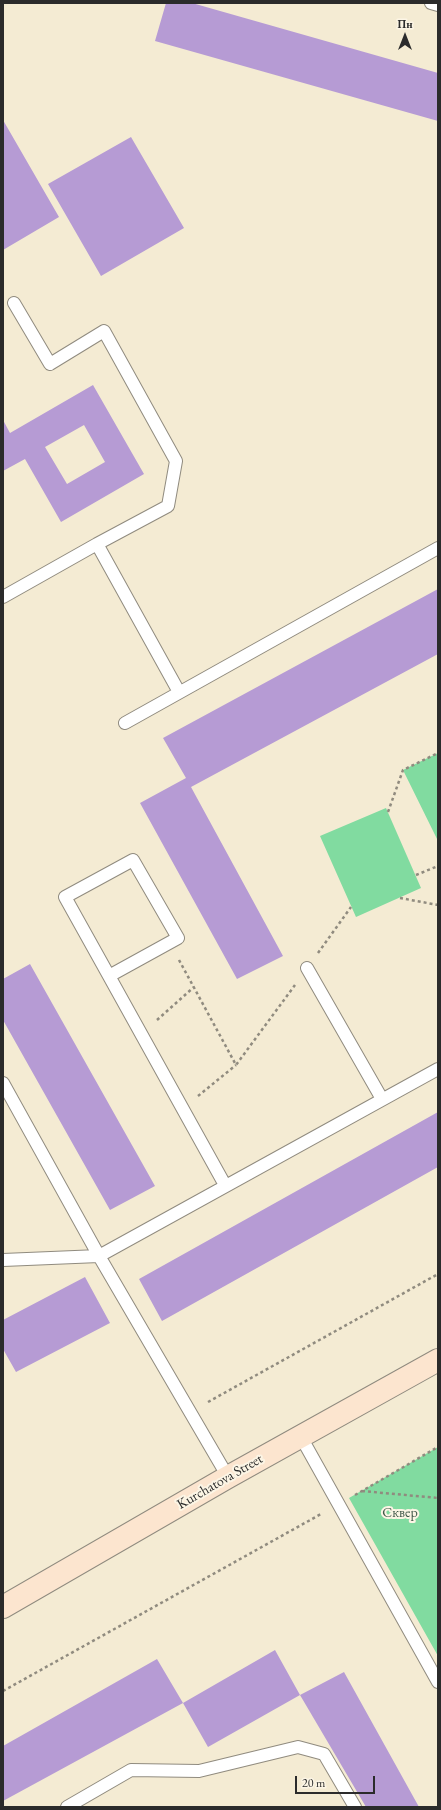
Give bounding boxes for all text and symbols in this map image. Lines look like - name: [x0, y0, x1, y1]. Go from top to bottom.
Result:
- north arrow: [385, 16, 425, 56]
- text: Пн: [397, 17, 413, 31]
- street label: Kurchatova Street: [174, 1451, 266, 1513]
- park label: Сквер: [382, 1505, 418, 1521]
- scale bar: [297, 1768, 377, 1794]
- text: 20 m: [302, 1775, 325, 1791]

